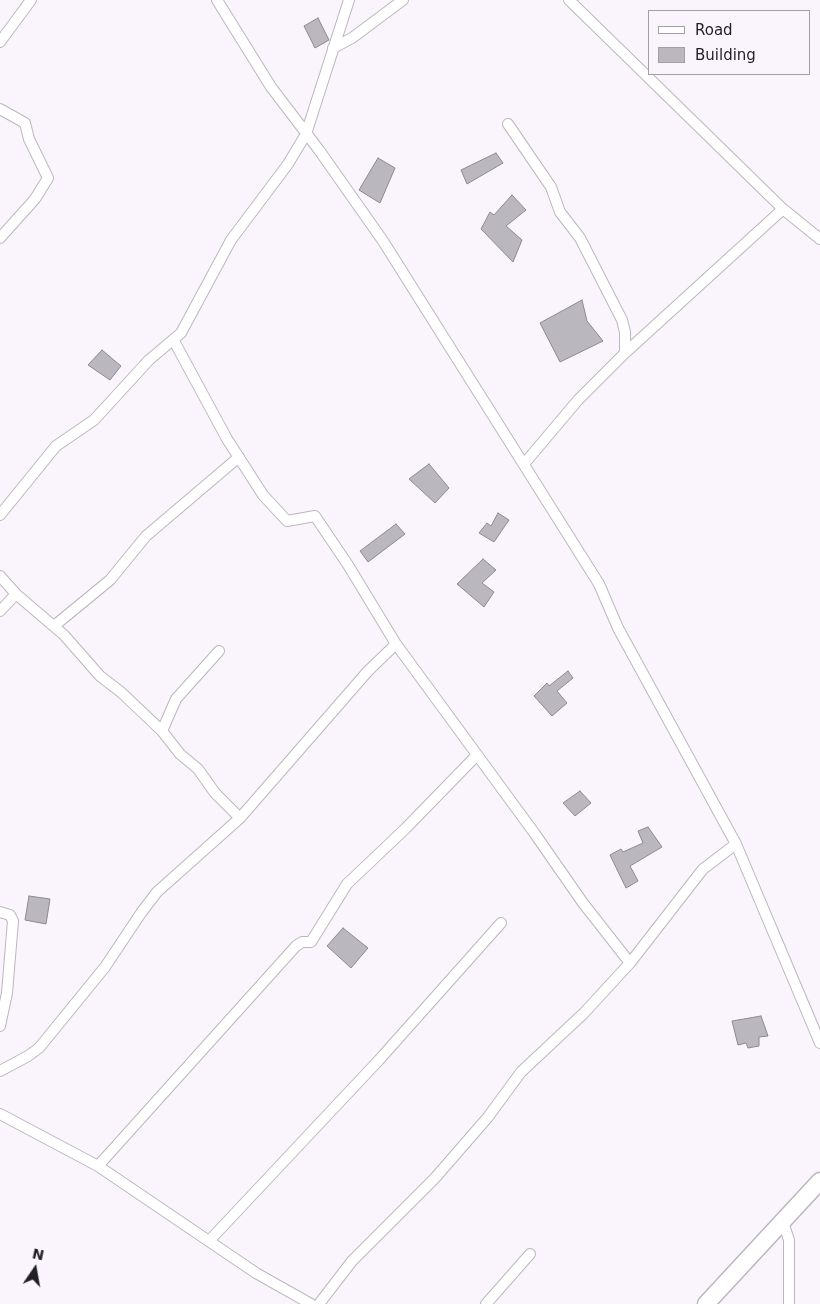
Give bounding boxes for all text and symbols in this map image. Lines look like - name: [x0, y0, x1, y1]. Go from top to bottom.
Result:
- legend: [648, 10, 810, 75]
- text: Road: [695, 21, 733, 39]
- text: Building: [695, 46, 756, 64]
- north arrow: [10, 1244, 60, 1294]
- text: N: [31, 1245, 46, 1263]

